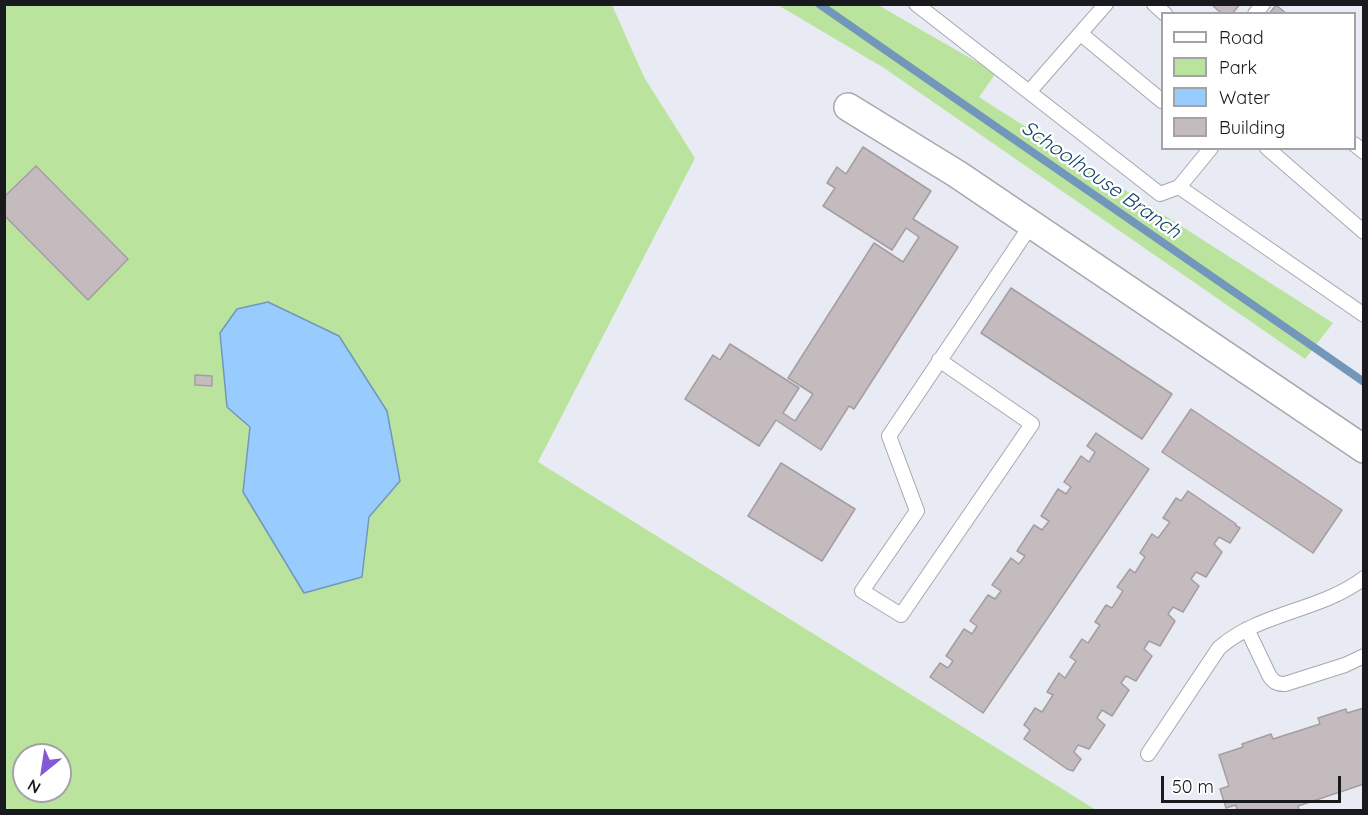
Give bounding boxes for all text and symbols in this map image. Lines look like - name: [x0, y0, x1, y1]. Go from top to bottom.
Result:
- legend: [1161, 12, 1356, 150]
- text: Road: [1219, 26, 1264, 49]
- text: Park: [1219, 56, 1257, 79]
- text: Water: [1219, 86, 1270, 109]
- water label: Schoolhouse Branch: [1017, 116, 1185, 244]
- text: Building: [1219, 116, 1285, 139]
- north arrow: [12, 743, 72, 803]
- scale bar: [1164, 764, 1344, 802]
- text: N: [24, 775, 44, 798]
- text: 50 m: [1172, 775, 1214, 798]

